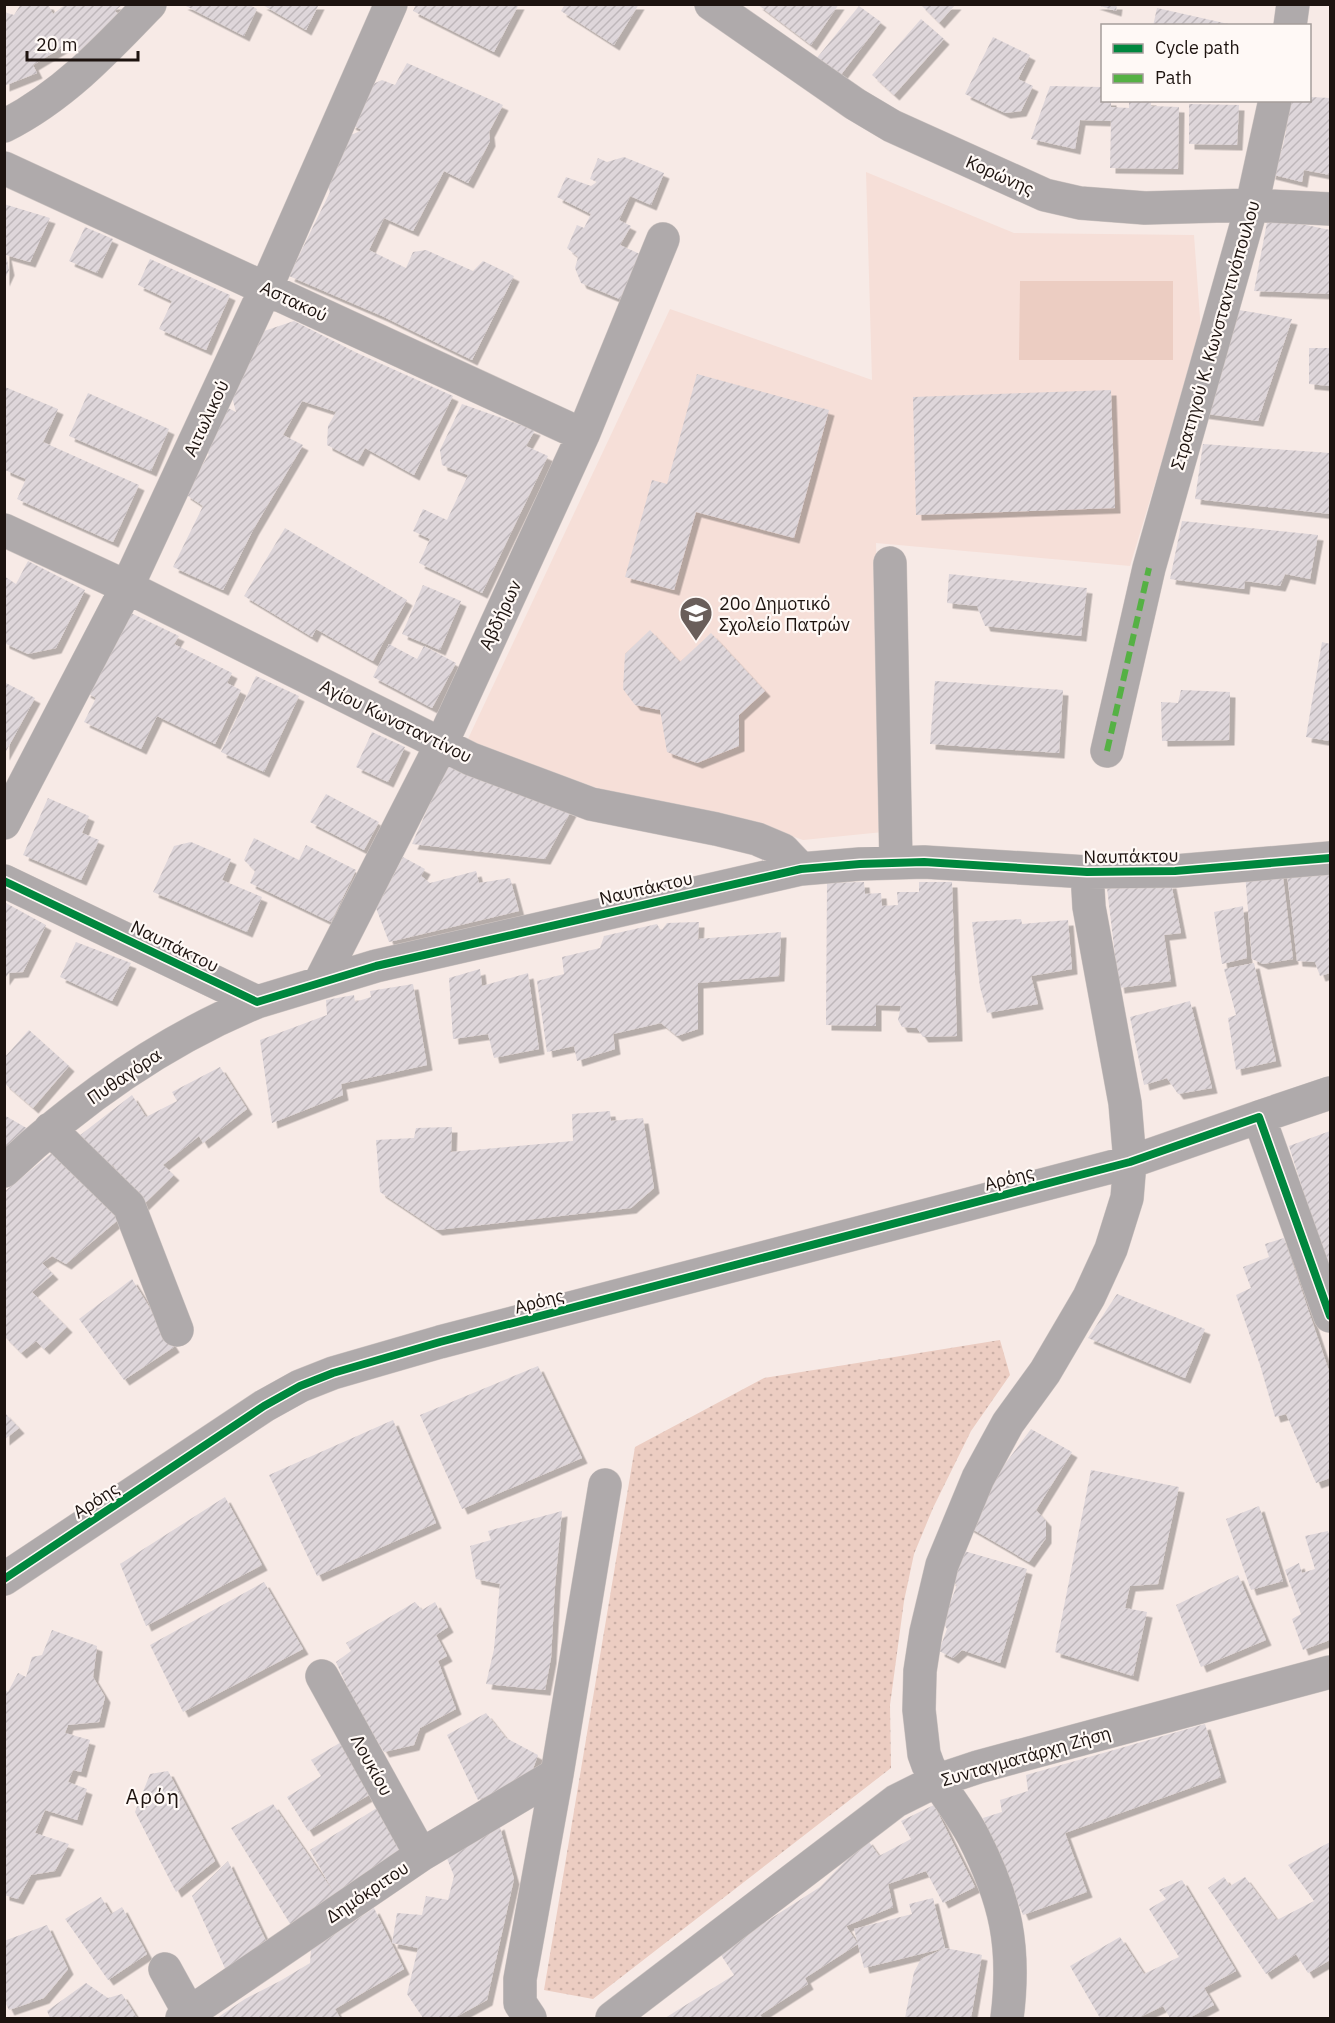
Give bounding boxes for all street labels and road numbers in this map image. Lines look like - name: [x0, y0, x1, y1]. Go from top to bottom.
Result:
- street label: Κορώνης: [962, 150, 1038, 200]
- street label: Στρατηγού Κ. Κωνσταντινόπουλου: [1165, 198, 1265, 472]
- street label: Αστακού: [257, 275, 331, 327]
- street label: Αιτωλικού: [178, 376, 234, 460]
- street label: Αβδήρων: [474, 576, 526, 654]
- street label: Αγίου Κωνσταντίνου: [316, 674, 476, 768]
- street label: Ναυπάκτου: [1083, 844, 1179, 868]
- street label: Ναυπάκτου: [597, 866, 695, 910]
- street label: Ναυπάκτου: [127, 915, 223, 977]
- street label: Πυθαγόρα: [82, 1043, 166, 1109]
- street label: Αρόης: [982, 1160, 1037, 1196]
- street label: Αρόης: [512, 1283, 567, 1319]
- street label: Αρόης: [69, 1476, 124, 1523]
- street label: Συνταγματάρχη Ζήση: [939, 1721, 1113, 1791]
- street label: Λουκίου: [346, 1730, 398, 1800]
- street label: Δημόκριτου: [321, 1856, 413, 1928]

